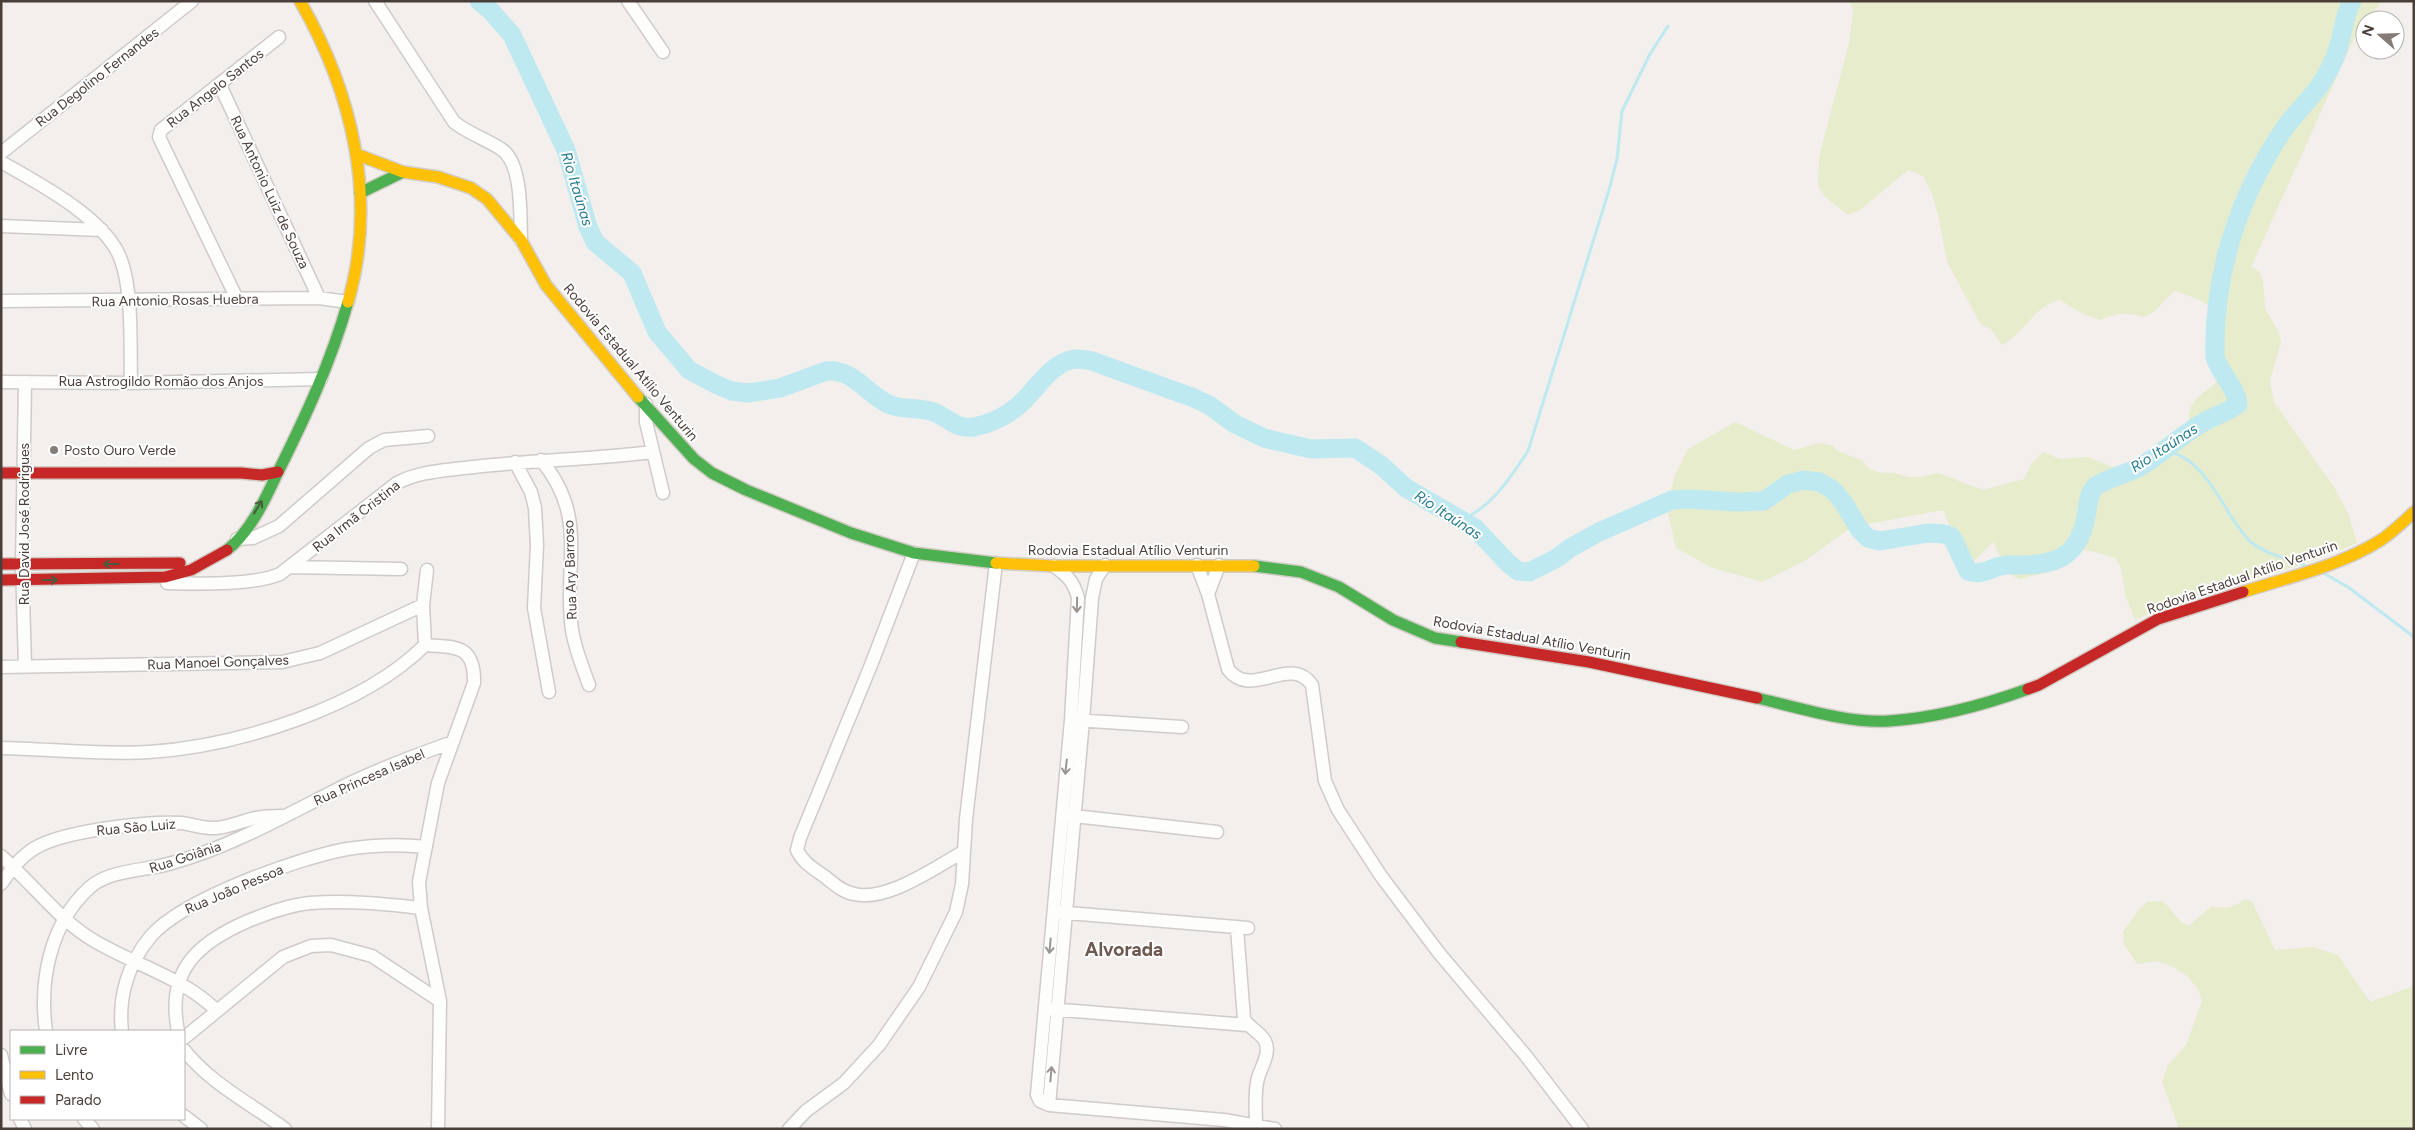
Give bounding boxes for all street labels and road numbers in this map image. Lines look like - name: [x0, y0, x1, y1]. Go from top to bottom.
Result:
- street label: Rua Degolino Fernandes: [32, 24, 162, 131]
- street label: Rua Angelo Santos: [163, 45, 267, 132]
- street label: Rua Antonio Luiz de Souza: [227, 113, 313, 271]
- street label: Rodovia Estadual Atílio Venturin: [560, 280, 702, 445]
- street label: Rua Antonio Rosas Huebra: [91, 291, 259, 310]
- street label: Rua Astrogildo Romão dos Anjos: [58, 373, 264, 390]
- street label: Rua David José Rodrigues: [16, 443, 33, 605]
- street label: Rua Irmã Cristina: [309, 477, 403, 556]
- street label: Rua Ary Barroso: [560, 520, 581, 620]
- street label: Rodovia Estadual Atílio Venturin: [2145, 537, 2340, 618]
- street label: Rodovia Estadual Atílio Venturin: [1028, 542, 1228, 559]
- street label: Rodovia Estadual Atílio Venturin: [1432, 613, 1632, 664]
- street label: Rua Manoel Gonçalves: [147, 652, 289, 673]
- street label: Rua Princesa Isabel: [311, 745, 427, 810]
- street label: Rua São Luiz: [96, 816, 177, 839]
- street label: Rua Goiânia: [147, 838, 223, 877]
- street label: Rua João Pessoa: [182, 861, 286, 918]

